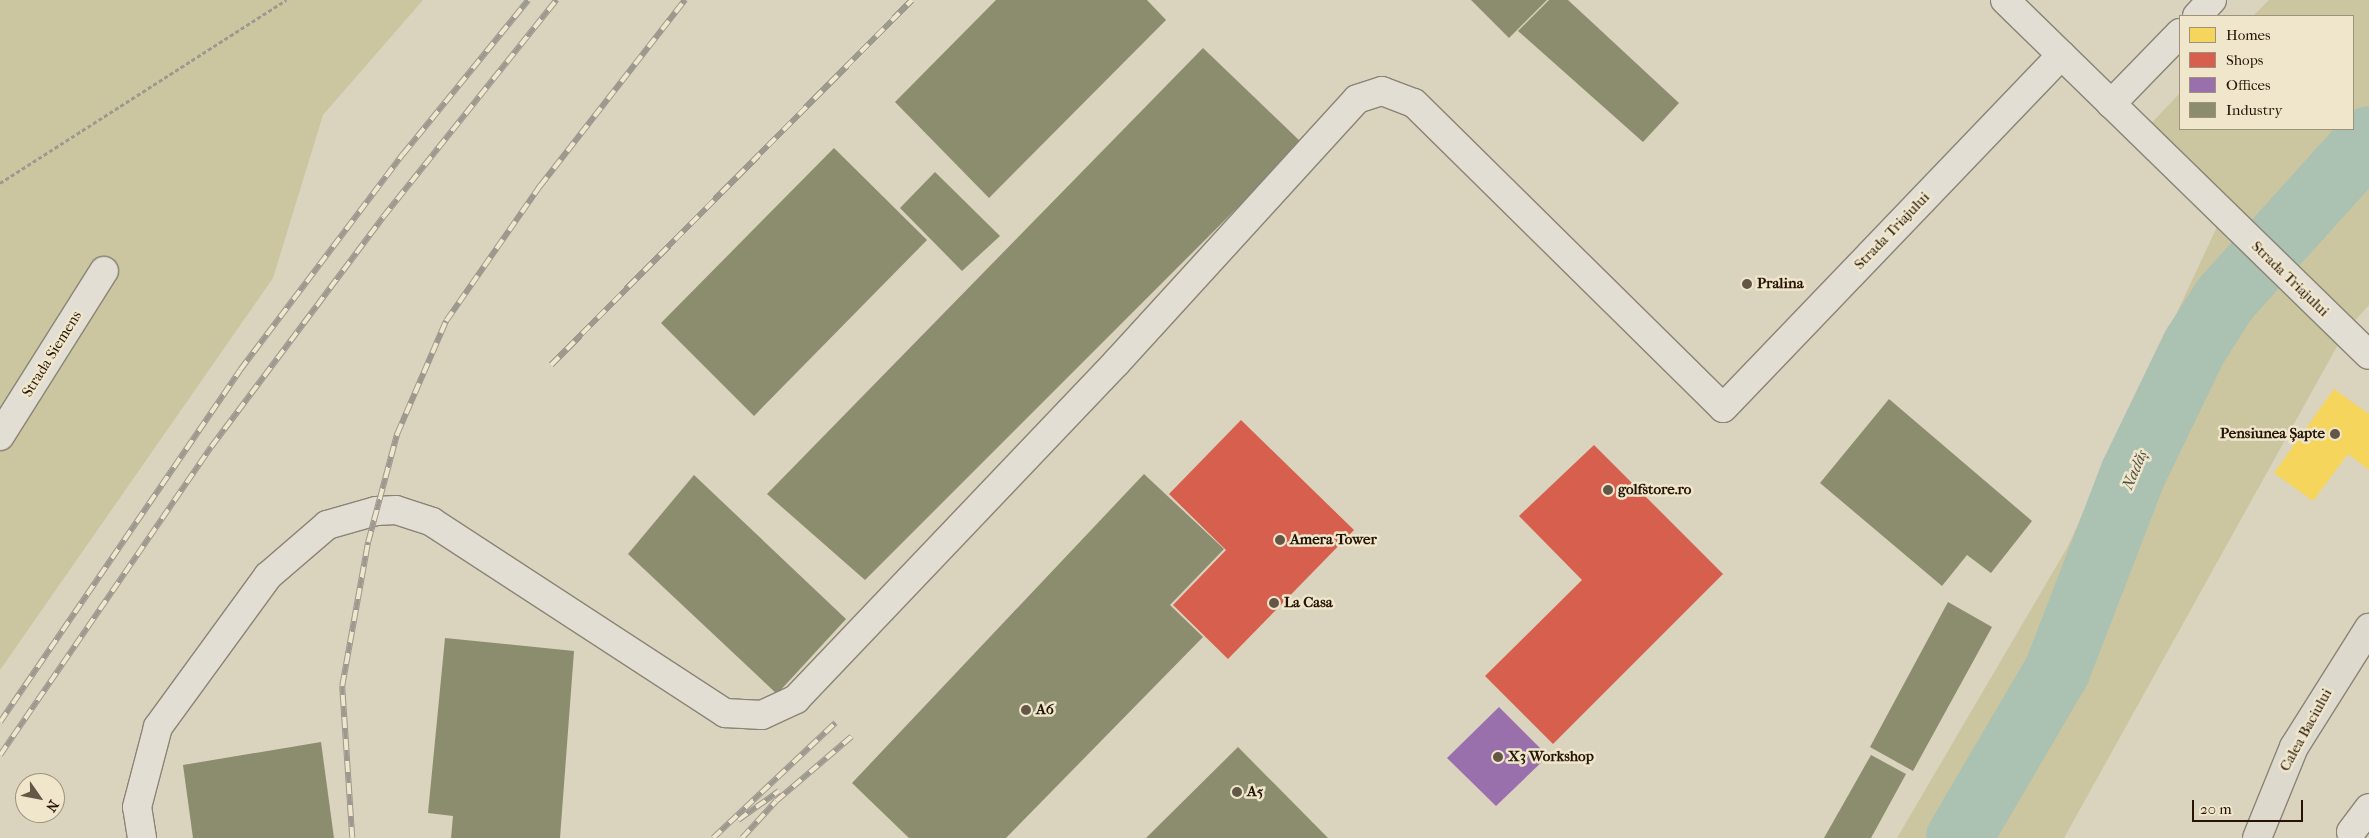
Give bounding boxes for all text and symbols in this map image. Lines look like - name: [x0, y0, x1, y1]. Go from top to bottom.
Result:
- legend: [2179, 15, 2354, 130]
- text: Homes: [2226, 26, 2271, 44]
- text: Shops: [2226, 51, 2263, 69]
- text: Offices: [2226, 76, 2271, 94]
- text: Industry: [2226, 101, 2282, 119]
- street label: Strada Triajului: [1850, 188, 1934, 274]
- street label: Strada Triajului: [2247, 237, 2333, 321]
- place label: Pralina: [1757, 275, 1804, 293]
- marker: Pralina: [1741, 278, 1753, 290]
- street label: Strada Siemens: [18, 308, 86, 400]
- place label: Pensiunea Șapte: [2220, 425, 2325, 443]
- marker: Pensiunea Șapte: [2329, 428, 2341, 440]
- water label: Nadăș: [2118, 447, 2152, 493]
- place label: golfstore.ro: [1618, 481, 1691, 499]
- marker: golfstore.ro: [1602, 484, 1614, 496]
- place label: Amera Tower: [1290, 531, 1377, 549]
- marker: Amera Tower: [1274, 534, 1286, 546]
- place label: La Casa: [1284, 594, 1333, 612]
- marker: La Casa: [1268, 597, 1280, 609]
- street label: Calea Baciului: [2276, 686, 2336, 774]
- place label: A6: [1036, 701, 1054, 719]
- marker: A6: [1020, 704, 1032, 716]
- place label: X3 Workshop: [1508, 748, 1594, 766]
- marker: X3 Workshop: [1492, 751, 1504, 763]
- north arrow: [15, 773, 65, 823]
- place label: A5: [1247, 783, 1263, 801]
- marker: A5: [1231, 786, 1243, 798]
- scale bar: [2194, 790, 2305, 822]
- text: N: [42, 797, 62, 815]
- text: 20 m: [2200, 800, 2232, 818]

